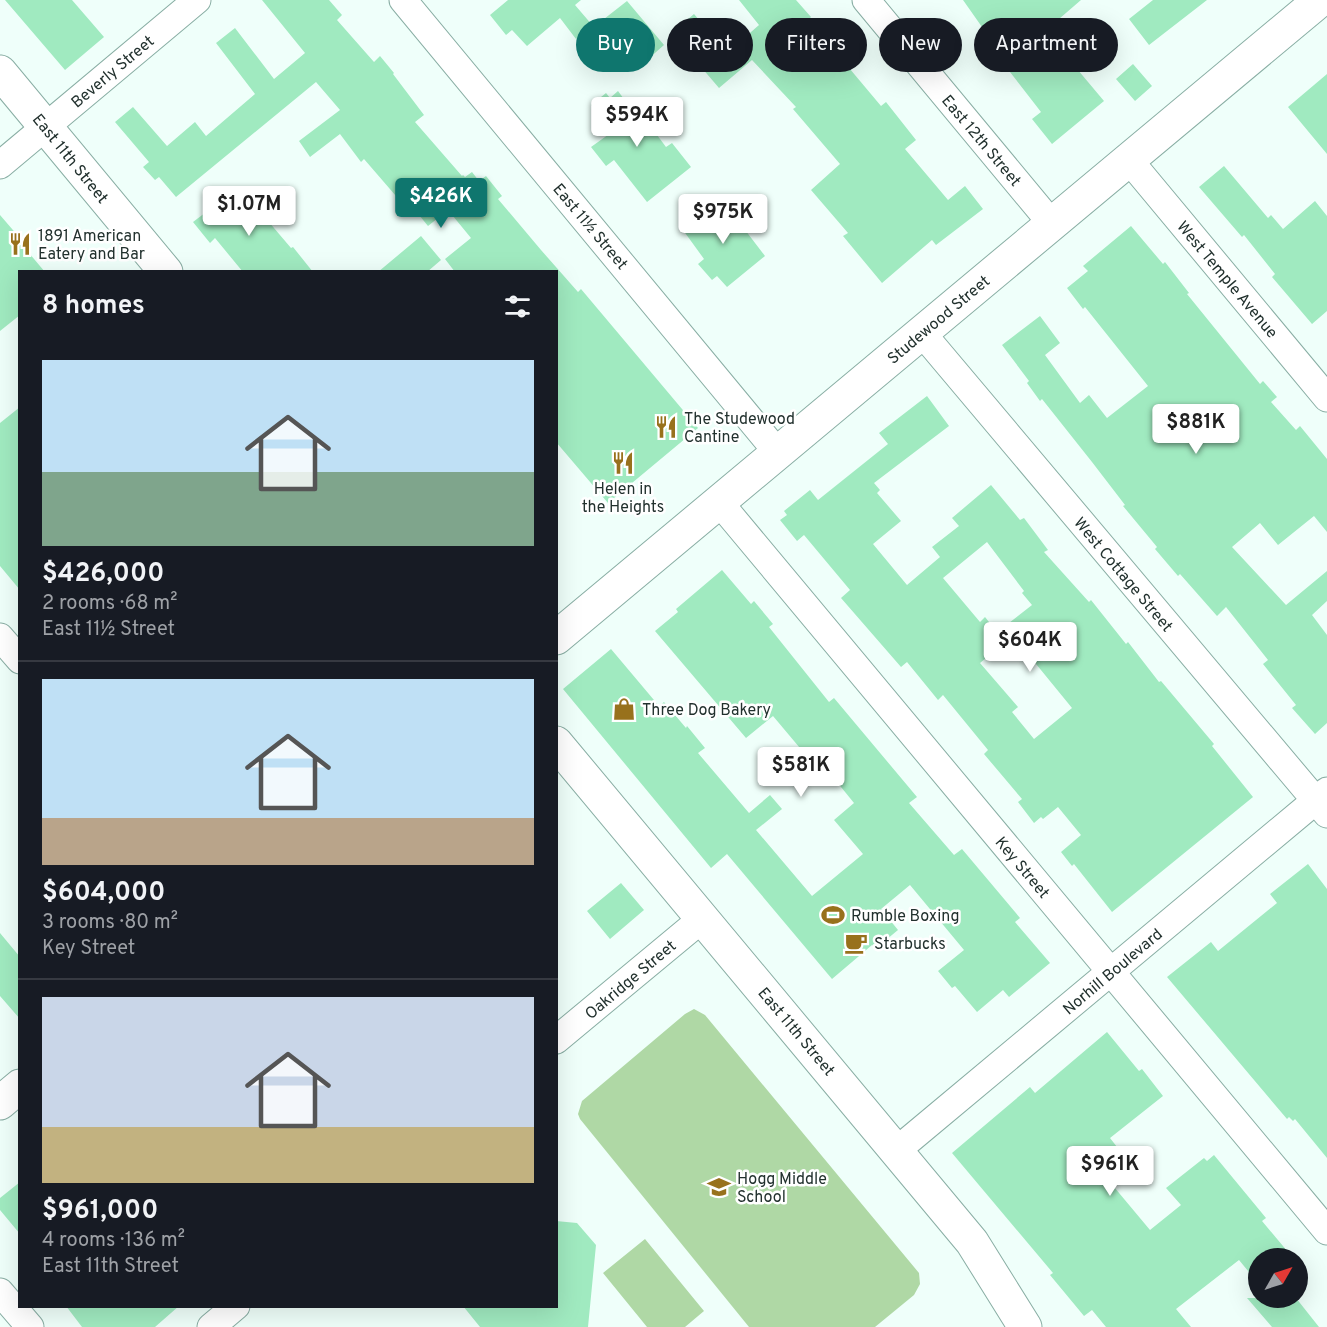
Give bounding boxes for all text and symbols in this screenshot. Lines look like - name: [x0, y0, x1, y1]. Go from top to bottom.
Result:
- chip: Buy: [576, 18, 655, 72]
- chip: Rent: [667, 18, 753, 72]
- chip: Filters: [765, 18, 867, 72]
- chip: New: [879, 18, 962, 72]
- chip: Apartment: [974, 18, 1118, 72]
- street label: Beverly Street: [68, 32, 159, 113]
- street label: East 12th Street: [936, 91, 1025, 191]
- pin: $594K: [595, 97, 679, 148]
- text: $594K: [605, 103, 669, 129]
- street label: East 11th Street: [27, 110, 112, 208]
- pin: $426K: [399, 178, 483, 229]
- street label: East 11½ Street: [548, 180, 631, 274]
- text: $426K: [409, 184, 473, 210]
- pin: $1.07M: [200, 186, 298, 237]
- text: $1.07M: [217, 192, 281, 218]
- pin: $975K: [681, 194, 765, 245]
- text: $975K: [692, 200, 754, 226]
- street label: West Temple Avenue: [1172, 218, 1281, 343]
- place label: 1891 American Eatery and Bar: [38, 227, 145, 265]
- restaurant icon: 1891 American Eatery and Bar: [7, 231, 33, 257]
- street label: Studewood Street: [884, 272, 995, 369]
- text: 8 homes: [42, 290, 145, 323]
- icon: filters: [501, 290, 534, 323]
- icon: home: [234, 399, 342, 507]
- pin: $881K: [1154, 404, 1238, 455]
- place label: The Studewood Cantine: [684, 410, 795, 448]
- text: $881K: [1166, 410, 1226, 436]
- restaurant icon: The Studewood Cantine: [653, 414, 679, 440]
- restaurant icon: Helen in the Heights: [610, 450, 636, 476]
- place label: Helen in the Heights: [582, 480, 664, 518]
- street label: West Cottage Street: [1069, 514, 1176, 637]
- text: $426,000: [42, 558, 164, 591]
- text: 2 rooms · 68 m²: [42, 591, 178, 617]
- text: East 11½ Street: [42, 617, 175, 643]
- pin: $604K: [988, 622, 1072, 673]
- text: $604K: [998, 628, 1062, 654]
- shop icon: Three Dog Bakery: [611, 696, 637, 722]
- place label: Three Dog Bakery: [642, 701, 771, 721]
- icon: home: [234, 718, 342, 826]
- pin: $581K: [759, 747, 843, 798]
- text: $581K: [772, 753, 830, 779]
- street label: Key Street: [990, 833, 1053, 903]
- text: $604,000: [42, 877, 165, 910]
- sports icon: Rumble Boxing: [820, 902, 846, 928]
- place label: Rumble Boxing: [851, 907, 959, 927]
- text: 3 rooms · 80 m²: [42, 910, 178, 936]
- street label: Norhill Boulevard: [1059, 925, 1167, 1020]
- cafe icon: Starbucks: [843, 930, 869, 956]
- place label: Starbucks: [874, 935, 946, 955]
- text: Key Street: [42, 936, 135, 962]
- street label: Oakridge Street: [582, 937, 681, 1024]
- street label: East 11th Street: [753, 984, 838, 1081]
- icon: home: [234, 1036, 342, 1144]
- pin: $961K: [1068, 1146, 1152, 1197]
- text: $961K: [1081, 1152, 1139, 1178]
- place label: Hogg Middle School: [737, 1170, 827, 1208]
- school or university icon: Hogg Middle School: [706, 1174, 732, 1200]
- text: $961,000: [42, 1195, 158, 1228]
- text: 4 rooms · 136 m²: [42, 1228, 185, 1254]
- north arrow: [1248, 1248, 1308, 1308]
- map controls: [1248, 1248, 1308, 1308]
- text: East 11th Street: [42, 1254, 179, 1280]

